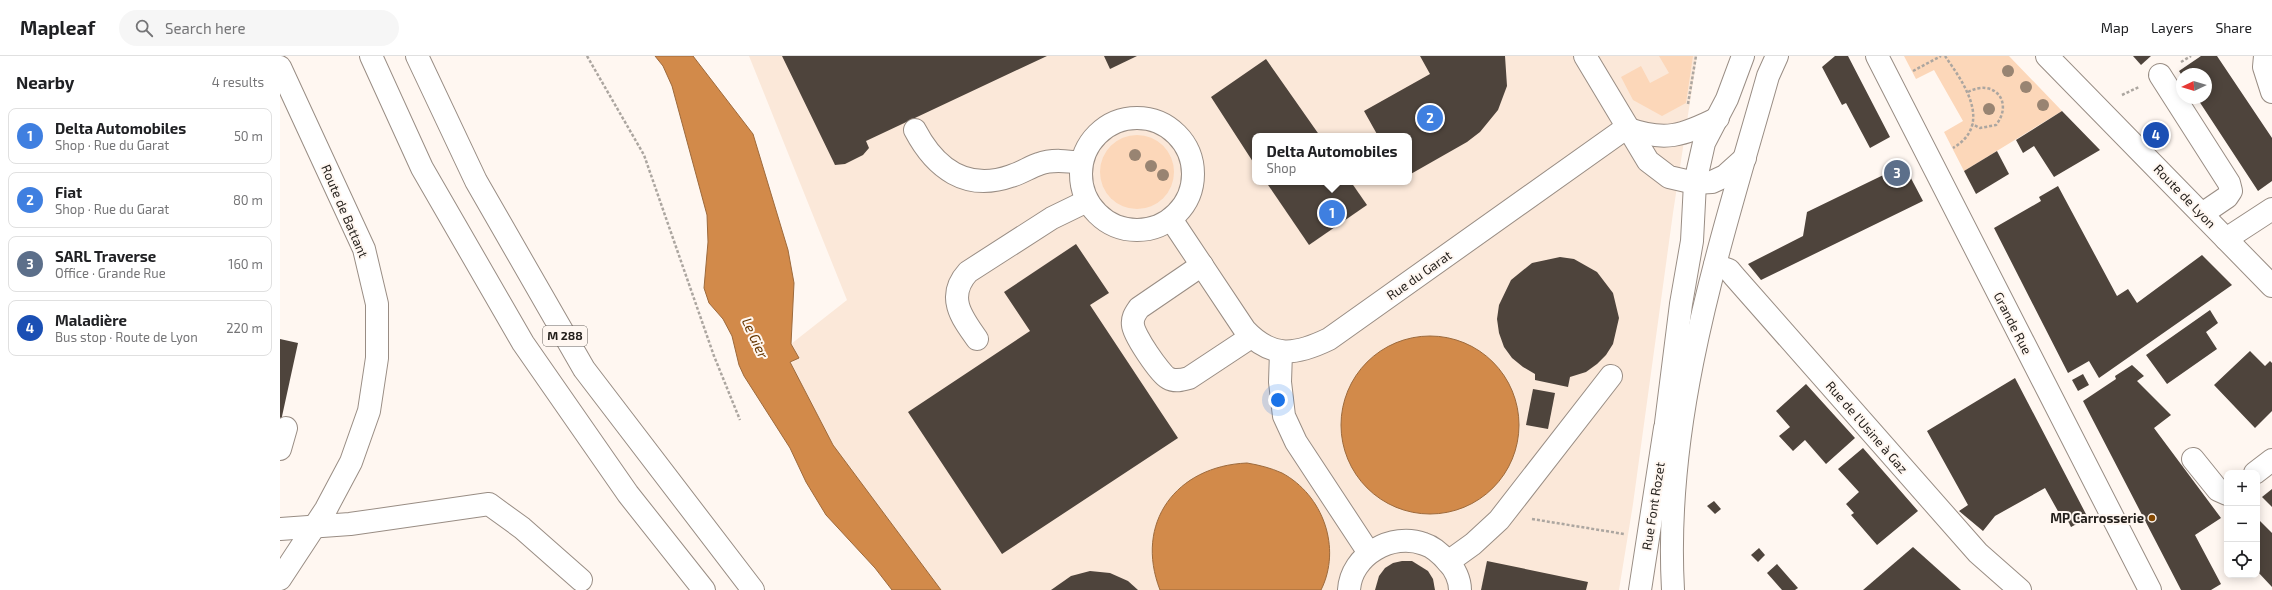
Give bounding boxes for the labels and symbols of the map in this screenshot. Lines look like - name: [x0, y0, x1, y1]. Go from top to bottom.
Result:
- north arrow: [2176, 68, 2212, 104]
- pin: 2: [1417, 103, 1443, 133]
- pin: 4: [2143, 120, 2169, 150]
- pin: 3: [1884, 158, 1910, 188]
- street label: Route de Lyon: [2151, 161, 2219, 231]
- street label: Route de Battant: [318, 162, 372, 260]
- pin: 1: [1319, 198, 1345, 228]
- street label: Rue du Garat: [1383, 247, 1455, 303]
- street label: Grande Rue: [1990, 289, 2036, 357]
- water label: Le Gier: [739, 315, 772, 361]
- road number: M 288: [543, 326, 587, 346]
- street label: Rue de l'Usine à Gaz: [1823, 378, 1911, 476]
- your location: [1268, 390, 1288, 410]
- street label: Rue Font Rozet: [1638, 461, 1668, 551]
- place label: MP Carrosserie: [2050, 510, 2144, 526]
- marker: MP Carrosserie: [2147, 513, 2157, 523]

